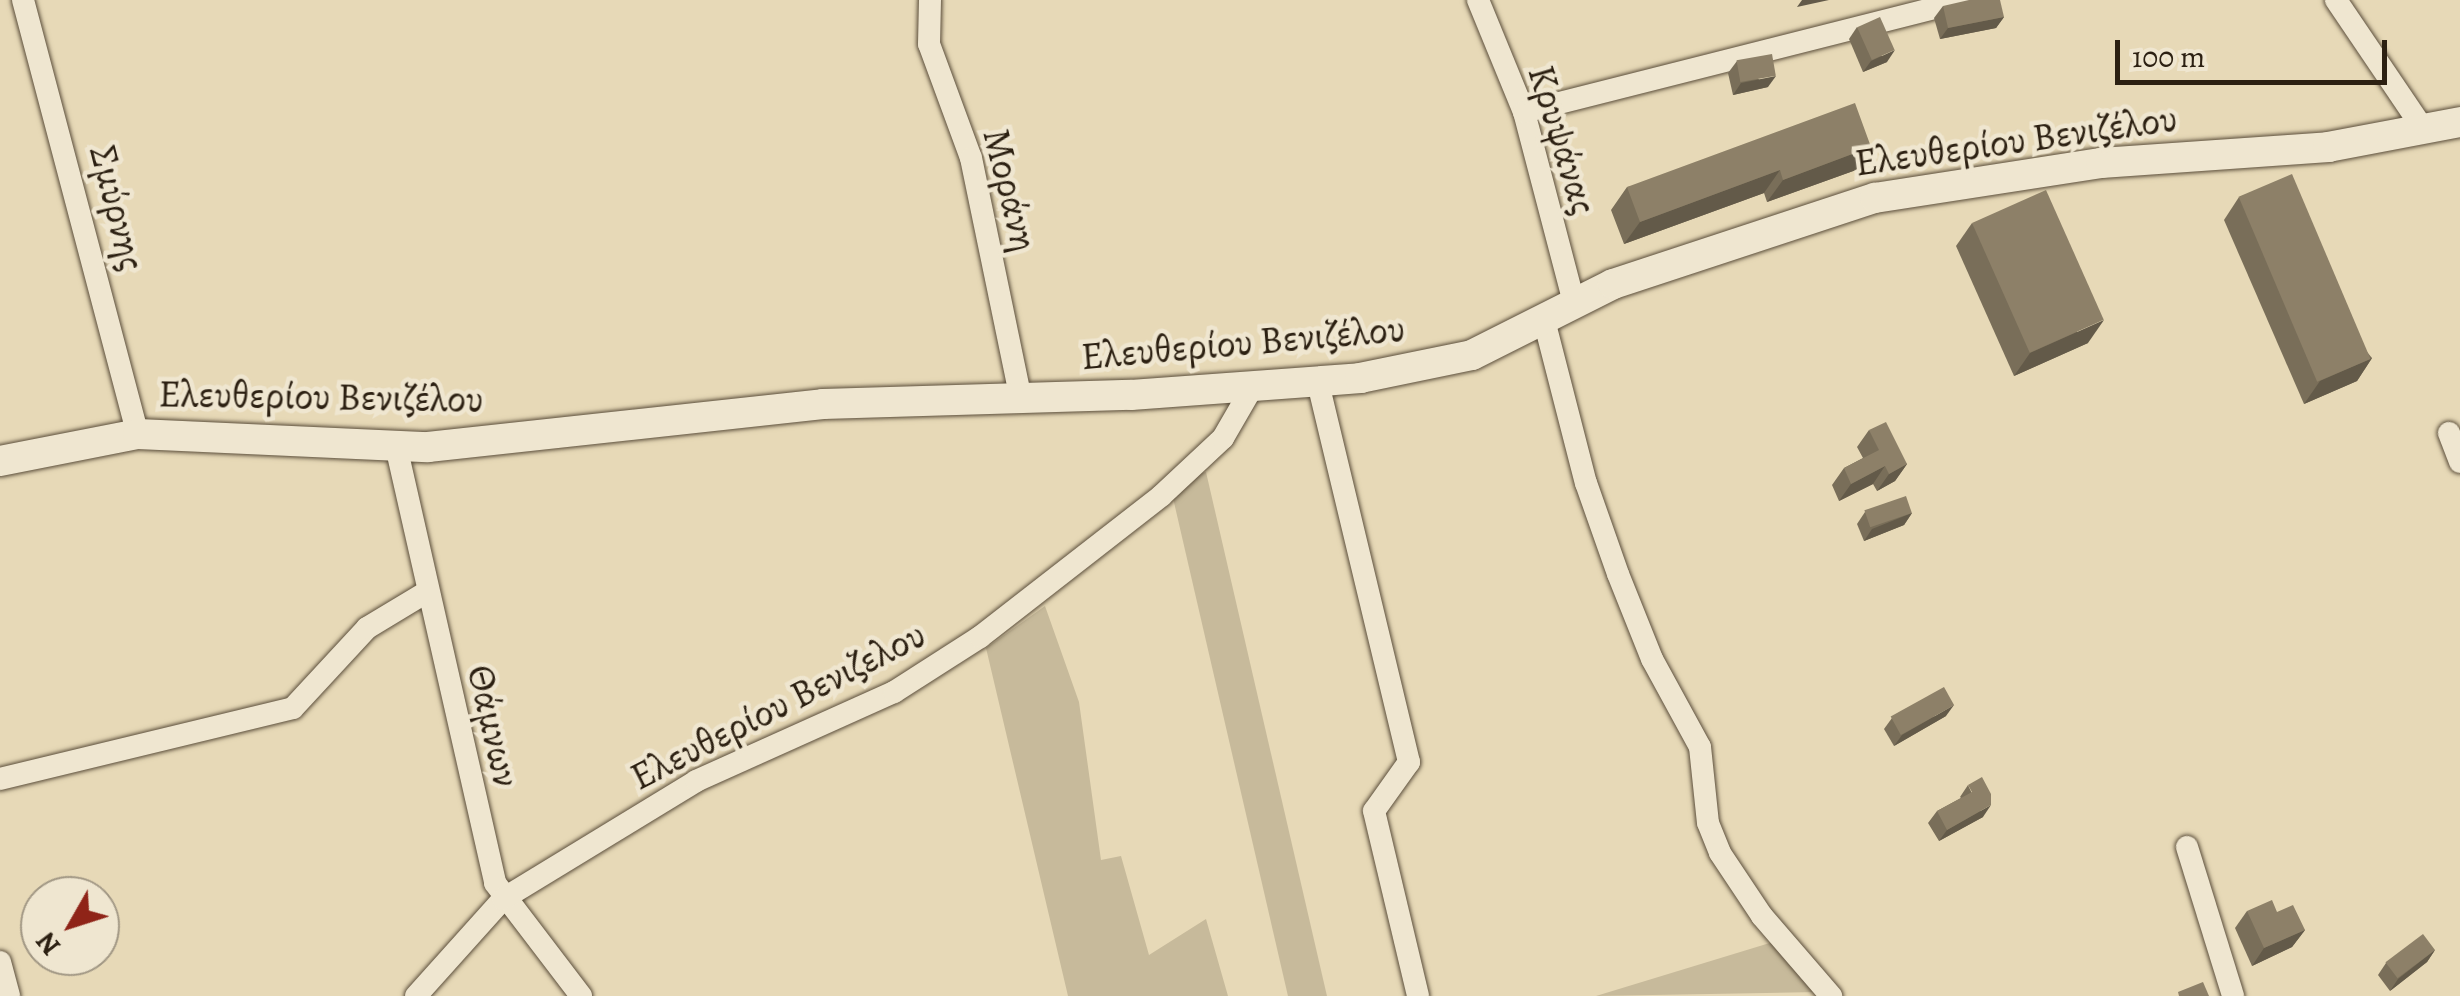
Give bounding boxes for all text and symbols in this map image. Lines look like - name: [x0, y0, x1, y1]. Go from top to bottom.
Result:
- scale bar: [2120, 20, 2392, 82]
- text: 100 m: [2132, 37, 2205, 77]
- street label: Κρυψάνας: [1518, 60, 1606, 220]
- street label: Ελευθερίου Βενιζέλου: [1852, 96, 2180, 186]
- street label: Μοράνη: [973, 124, 1047, 256]
- street label: Σμύρνης: [79, 141, 155, 275]
- street label: Ελευθερίου Βενιζέλου: [1079, 306, 1407, 380]
- street label: Ελευθερίου Βενιζέλου: [158, 371, 484, 423]
- street label: Ελευθερίου Βενιζελου: [623, 612, 933, 800]
- street label: Θάμνων: [457, 661, 529, 791]
- north arrow: [20, 876, 120, 976]
- text: N: [27, 924, 69, 964]

